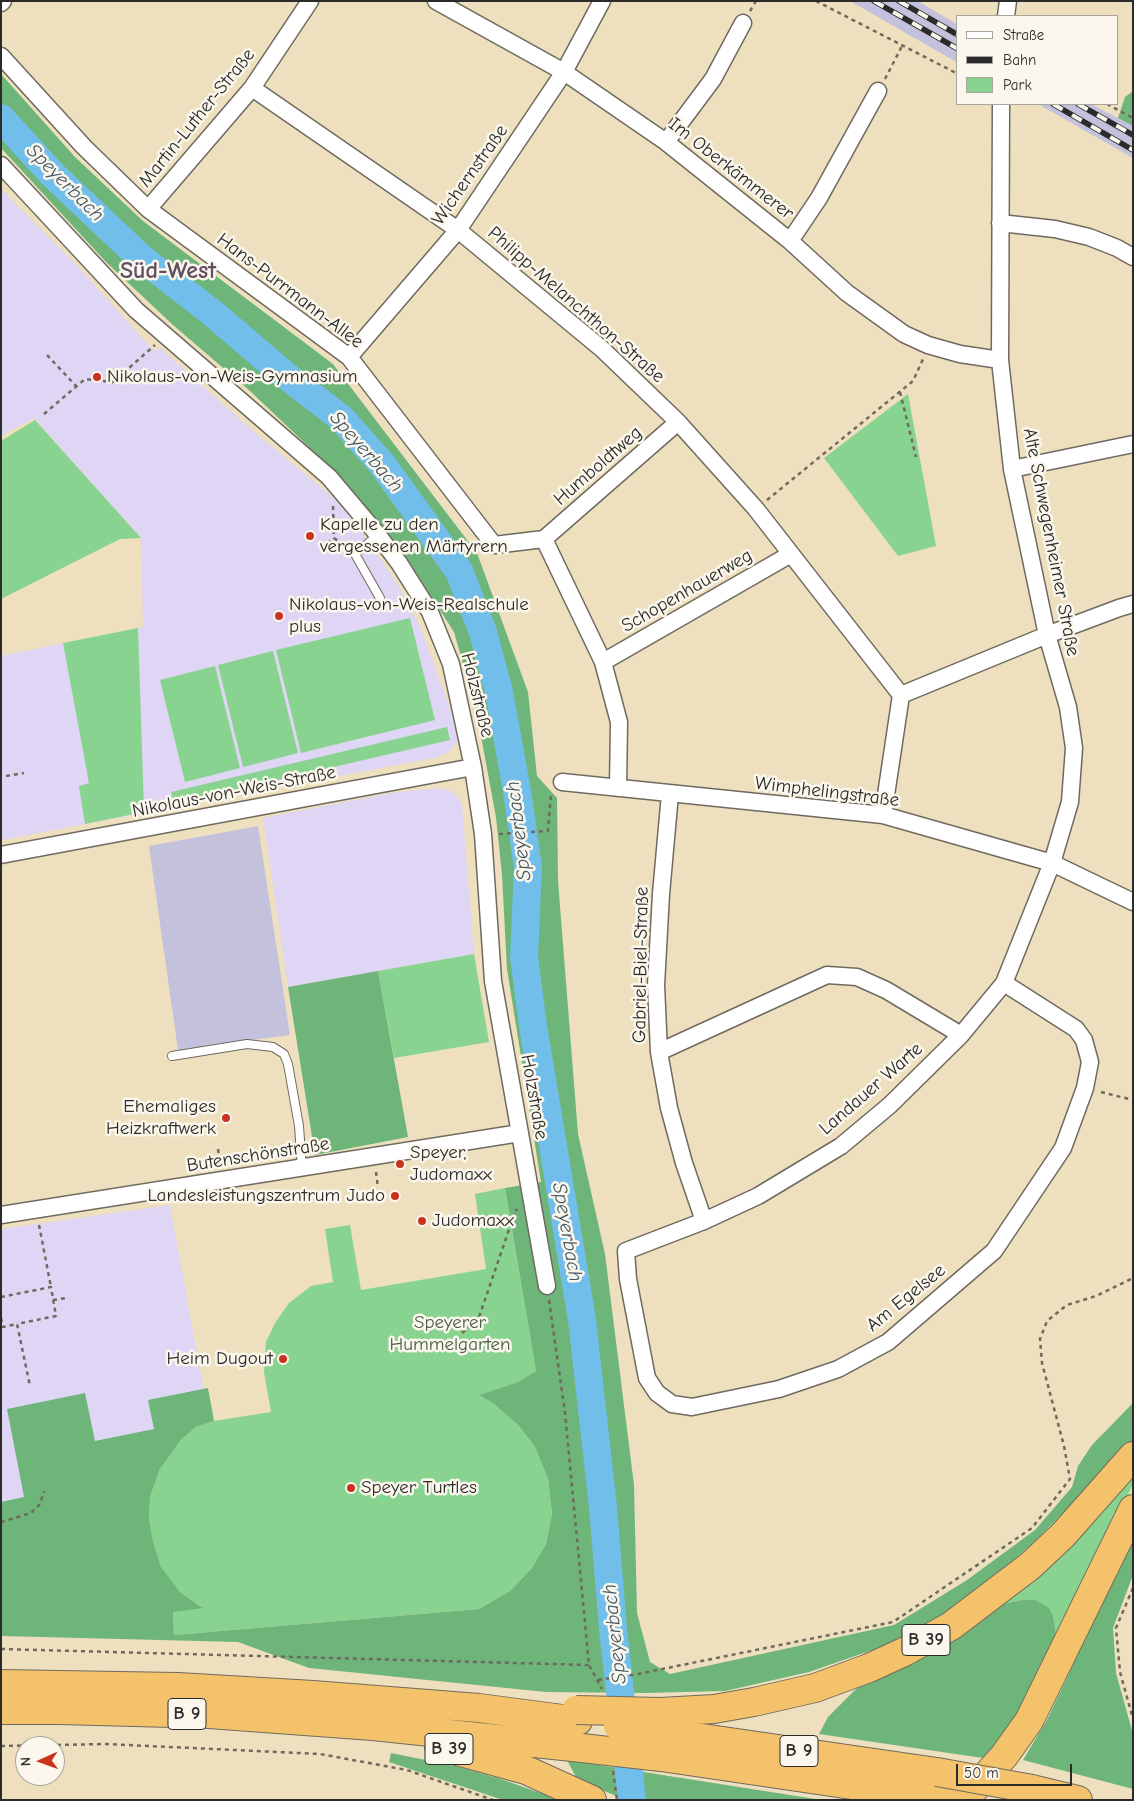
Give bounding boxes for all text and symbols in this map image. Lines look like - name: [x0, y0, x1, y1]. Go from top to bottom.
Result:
- legend: [956, 15, 1119, 105]
- text: Straße: [1003, 26, 1044, 44]
- street label: Martin-Luther-Straße: [134, 44, 260, 192]
- text: Bahn: [1003, 51, 1036, 69]
- text: Park: [1003, 76, 1032, 94]
- street label: Im Oberkämmerer: [664, 113, 798, 225]
- street label: Wichernstraße: [427, 120, 513, 230]
- water label: Speyerbach: [21, 139, 109, 227]
- street label: Philipp-Melanchthon-Straße: [483, 222, 669, 388]
- street label: Hans-Purrmann-Allee: [212, 228, 368, 354]
- district label: Süd-West: [120, 257, 216, 285]
- place label: Nikolaus-von-Weis-Gymnasium: [107, 366, 357, 388]
- marker: Nikolaus-von-Weis-Gymnasium: [91, 371, 103, 383]
- water label: Speyerbach: [324, 406, 408, 498]
- street label: Humboldtweg: [549, 421, 647, 511]
- street label: Alte Schwegenheimer Straße: [1018, 426, 1084, 658]
- place label: Kapelle zu den vergessenen Märtyrern: [320, 514, 508, 558]
- marker: Kapelle zu den vergessenen Märtyrern: [304, 530, 316, 542]
- street label: Schopenhauerweg: [617, 544, 757, 638]
- place label: Nikolaus-von-Weis-Realschule plus: [289, 594, 529, 638]
- marker: Nikolaus-von-Weis-Realschule plus: [273, 610, 285, 622]
- street label: Holzstraße: [456, 651, 498, 739]
- street label: Nikolaus-von-Weis-Straße: [130, 761, 338, 823]
- street label: Wimphelingstraße: [754, 772, 900, 812]
- water label: Speyerbach: [501, 780, 537, 882]
- street label: Gabriel-Biel-Straße: [628, 887, 654, 1043]
- street label: Landauer Warte: [815, 1038, 927, 1140]
- street label: Holzstraße: [515, 1053, 553, 1141]
- place label: Ehemaliges Heizkraftwerk: [106, 1096, 216, 1140]
- marker: Ehemaliges Heizkraftwerk: [220, 1112, 232, 1124]
- street label: Butenschönstraße: [185, 1132, 331, 1178]
- place label: Speyer, Judomaxx: [410, 1142, 492, 1186]
- marker: Speyer, Judomaxx: [394, 1158, 406, 1170]
- water label: Speyerbach: [546, 1181, 588, 1283]
- place label: Landesleistungszentrum Judo: [147, 1185, 385, 1207]
- marker: Landesleistungszentrum Judo: [389, 1190, 401, 1202]
- place label: Judomaxx: [432, 1210, 514, 1232]
- marker: Judomaxx: [416, 1215, 428, 1227]
- street label: Am Egelsee: [862, 1259, 950, 1337]
- park label: Speyerer Hummelgarten: [390, 1312, 510, 1356]
- place label: Heim Dugout: [166, 1348, 273, 1370]
- marker: Heim Dugout: [277, 1353, 289, 1365]
- place label: Speyer Turtles: [361, 1477, 477, 1499]
- marker: Speyer Turtles: [345, 1482, 357, 1494]
- water label: Speyerbach: [598, 1583, 632, 1685]
- road number: B 39: [902, 1624, 950, 1656]
- road number: B 9: [168, 1698, 206, 1730]
- road number: B 39: [425, 1734, 473, 1765]
- road number: B 9: [780, 1735, 818, 1766]
- north arrow: [15, 1736, 65, 1786]
- scale bar: [959, 1754, 1075, 1786]
- text: N: [17, 1757, 34, 1766]
- text: 50 m: [964, 1764, 999, 1782]

